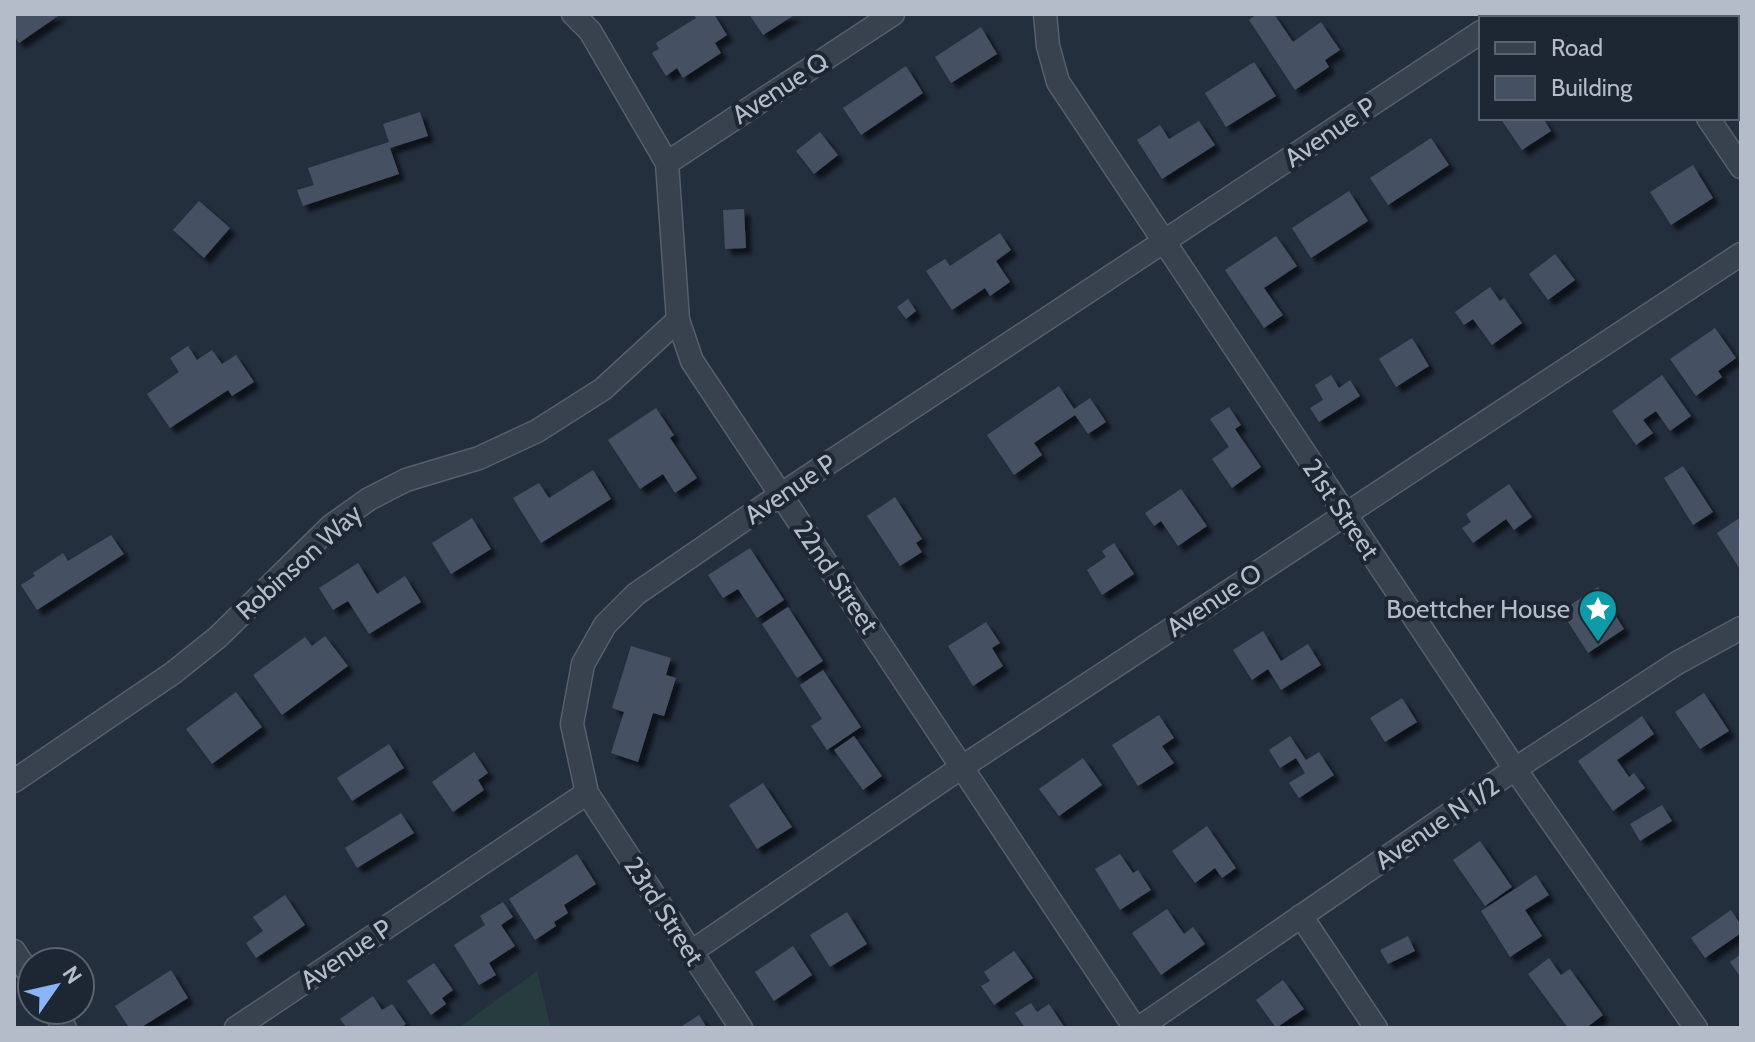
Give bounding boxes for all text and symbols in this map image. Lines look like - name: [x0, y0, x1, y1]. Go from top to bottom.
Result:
- legend: [1479, 16, 1739, 120]
- text: Road: [1551, 33, 1603, 62]
- street label: Avenue Q: [726, 45, 834, 131]
- text: Building: [1551, 73, 1633, 102]
- street label: Avenue P: [1278, 90, 1382, 174]
- street label: Avenue P: [738, 447, 842, 531]
- street label: 21st Street: [1296, 453, 1386, 566]
- street label: Robinson Way: [230, 497, 368, 627]
- street label: 22nd Street: [787, 515, 885, 640]
- street label: Avenue O: [1160, 556, 1268, 644]
- place icon: Boettcher House: [1577, 588, 1619, 643]
- place label: Boettcher House: [1386, 593, 1570, 625]
- street label: Avenue N 1/2: [1369, 770, 1505, 876]
- street label: 23rd Street: [617, 851, 711, 971]
- street label: Avenue P: [294, 912, 398, 996]
- north arrow: [16, 946, 96, 1026]
- text: N: [57, 961, 88, 989]

